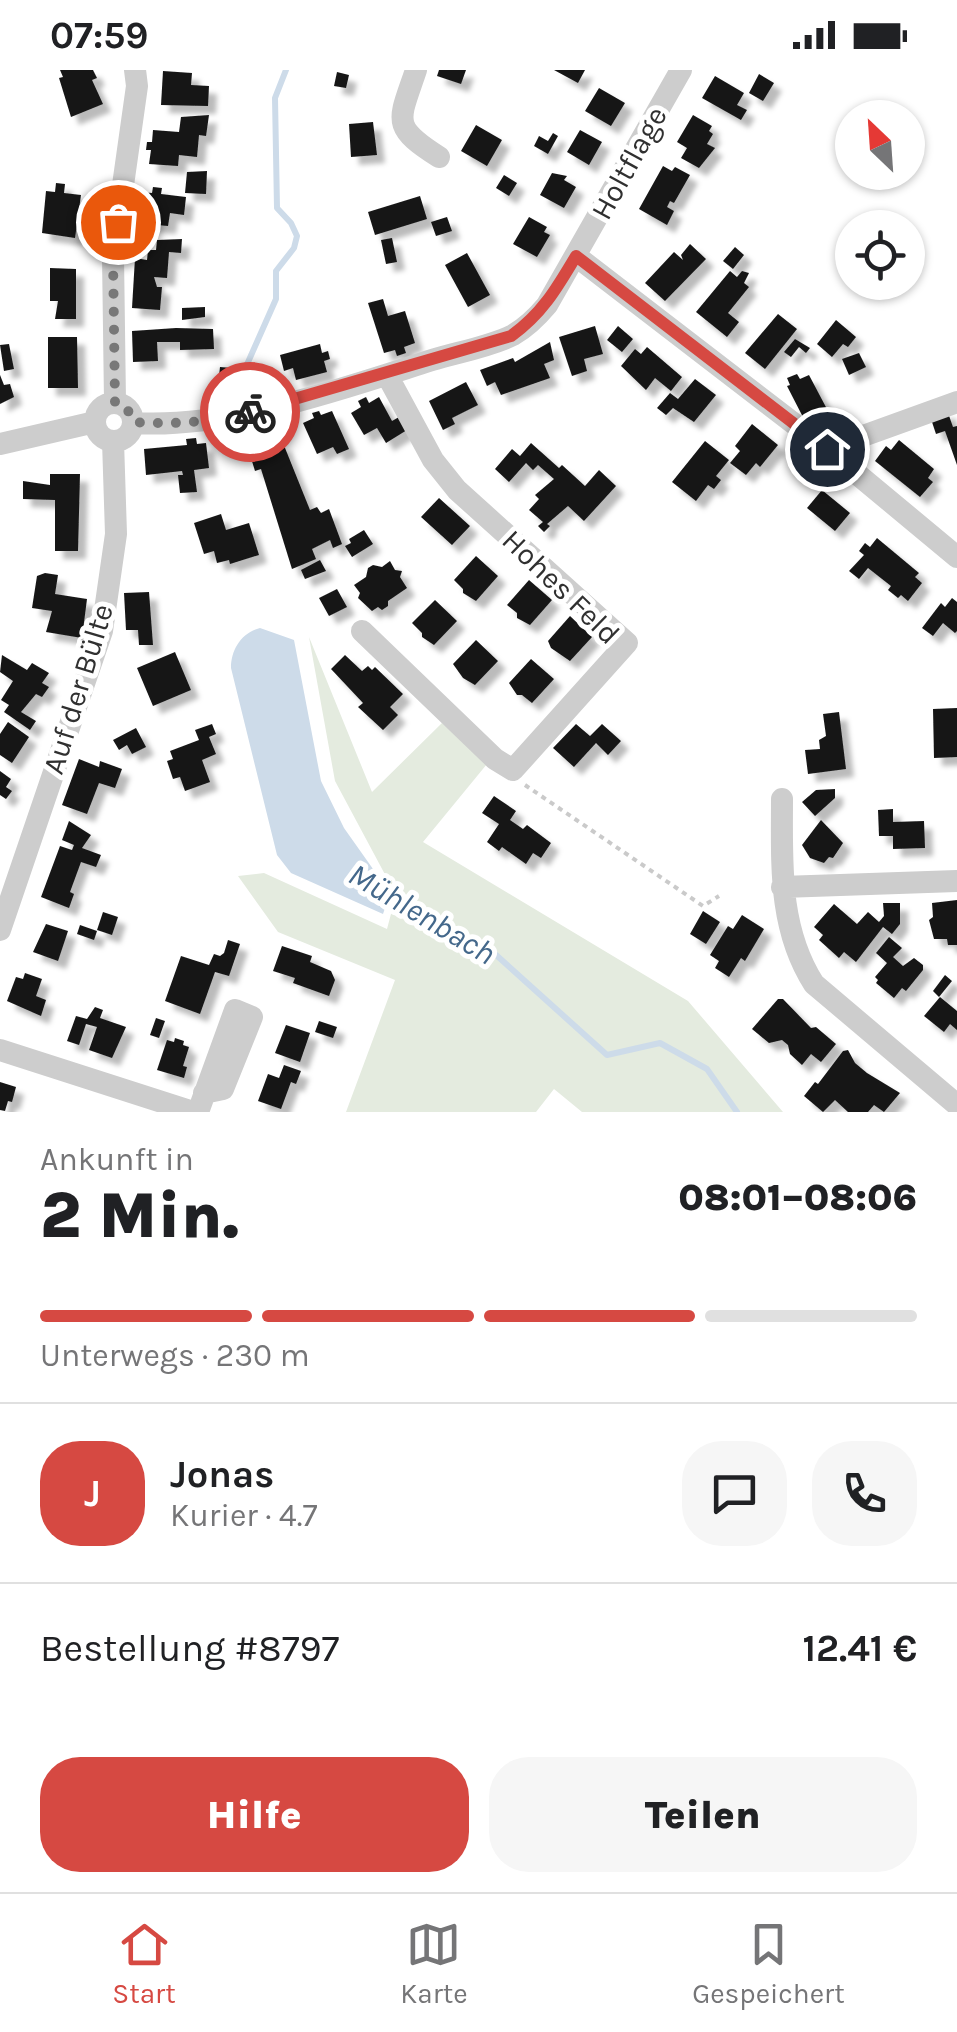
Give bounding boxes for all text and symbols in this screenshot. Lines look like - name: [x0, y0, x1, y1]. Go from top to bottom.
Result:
- text: 07:59: [50, 13, 148, 58]
- street label: Holtflage: [583, 100, 675, 226]
- north arrow: [835, 100, 925, 190]
- map controls: [835, 100, 925, 300]
- pin: [76, 180, 161, 265]
- icon: bag: [91, 195, 146, 250]
- button: locate: [835, 210, 925, 300]
- courier: [200, 362, 300, 462]
- icon: bike: [223, 385, 278, 440]
- pin: [785, 407, 870, 492]
- icon: home: [800, 422, 855, 477]
- street label: Hohes Feld: [495, 522, 627, 652]
- street label: Auf der Bülte: [35, 600, 121, 778]
- water label: Mühlenbach: [342, 856, 502, 972]
- text: Ankunft in: [40, 1141, 194, 1178]
- text: 08:01–08:06: [678, 1175, 917, 1220]
- text: 2 Min.: [40, 1177, 239, 1253]
- text: Unterwegs · 230 m: [40, 1337, 310, 1374]
- button: chat: [682, 1441, 787, 1546]
- button: phone: [812, 1441, 917, 1546]
- text: Jonas: [170, 1452, 274, 1497]
- text: J: [84, 1471, 101, 1516]
- text: Kurier · 4.7: [170, 1497, 317, 1534]
- text: Bestellung #8797: [40, 1626, 339, 1671]
- text: 12.41 €: [802, 1626, 917, 1671]
- button: Hilfe: [40, 1757, 469, 1872]
- button: Teilen: [489, 1757, 917, 1872]
- tab: Start: [112, 1917, 176, 2010]
- tab: Karte: [400, 1917, 468, 2010]
- tab: Gespeichert: [692, 1917, 845, 2010]

